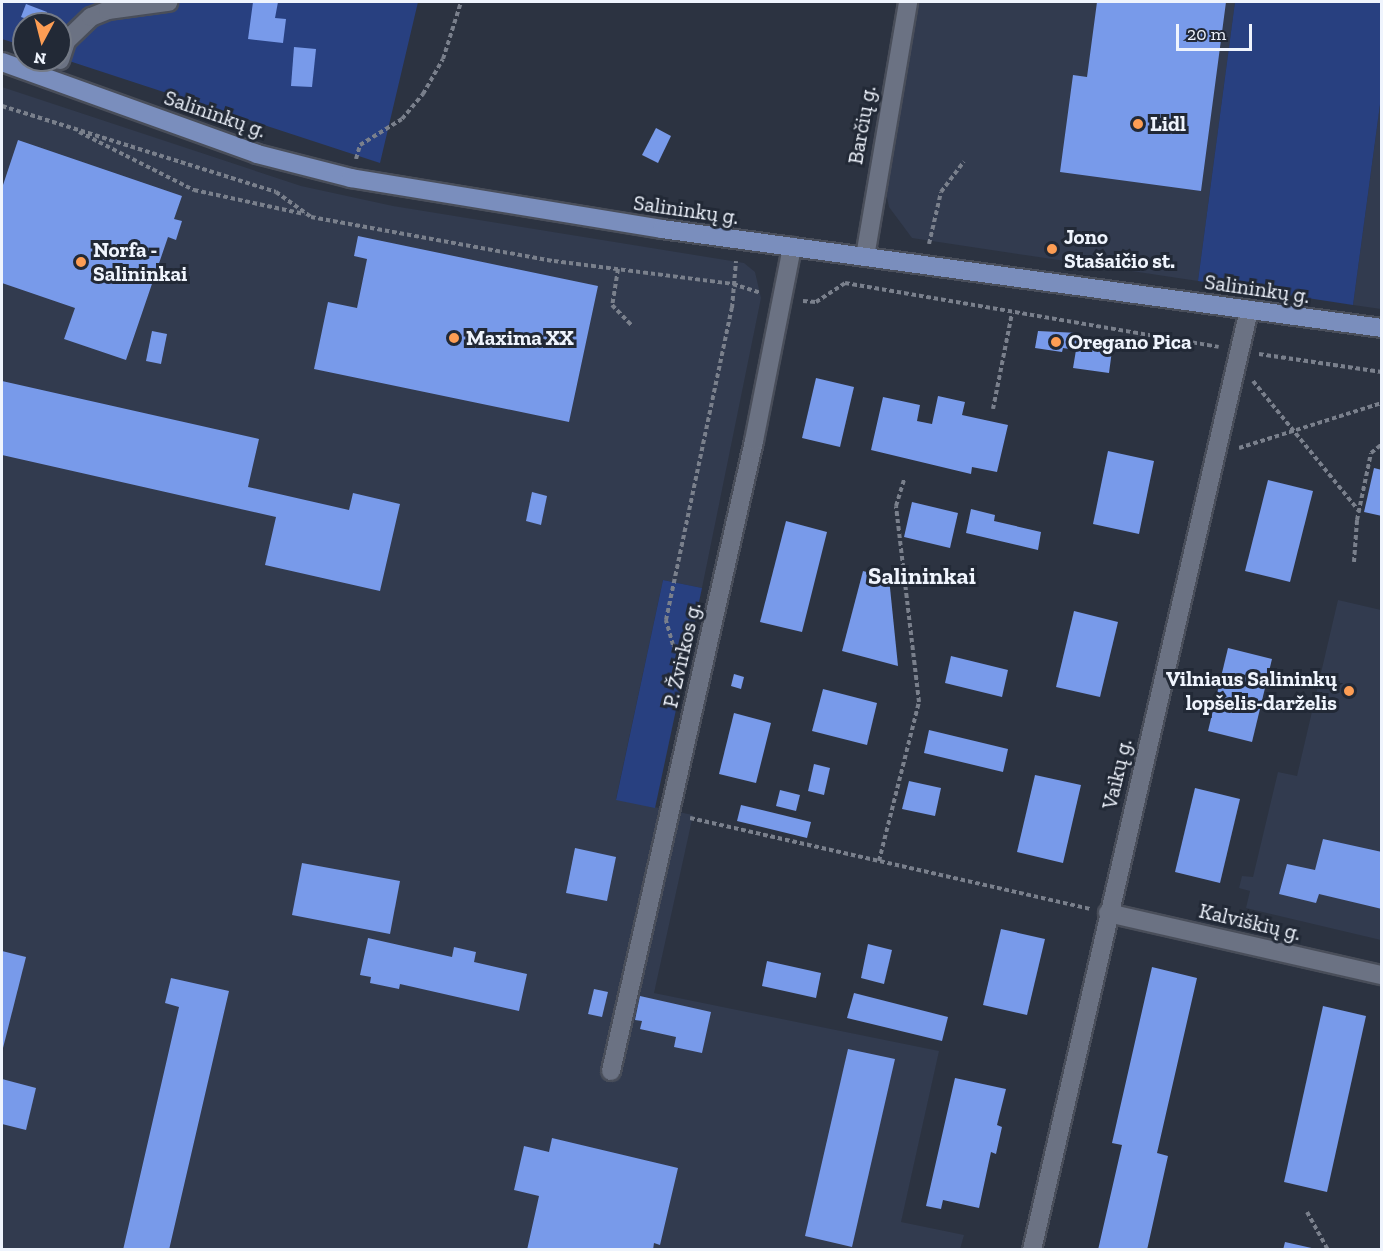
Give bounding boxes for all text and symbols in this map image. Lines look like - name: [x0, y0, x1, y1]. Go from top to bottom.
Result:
- north arrow: [12, 12, 72, 72]
- scale bar: [1179, 12, 1256, 50]
- text: 20 m: [1187, 23, 1226, 45]
- text: N: [33, 48, 47, 69]
- street label: Barčių g.: [843, 84, 881, 166]
- street label: Salininkų g.: [161, 85, 269, 143]
- place label: Lidl: [1150, 111, 1186, 137]
- marker: Lidl: [1131, 117, 1145, 131]
- street label: Salininkų g.: [632, 190, 740, 230]
- place label: Jono Stašaičio st.: [1064, 224, 1175, 274]
- place label: Norfa - Salininkai: [93, 237, 187, 287]
- marker: Jono Stašaičio st.: [1045, 242, 1059, 256]
- marker: Norfa - Salininkai: [74, 255, 88, 269]
- street label: Salininkų g.: [1203, 269, 1311, 309]
- place label: Maxima XX: [466, 325, 574, 351]
- place label: Oregano Pica: [1068, 329, 1192, 355]
- marker: Maxima XX: [447, 331, 461, 345]
- marker: Oregano Pica: [1049, 335, 1063, 349]
- district label: Salininkai: [868, 562, 976, 590]
- street label: P. Žvirkos g.: [658, 600, 706, 710]
- place label: Vilniaus Salininkų lopšelis-darželis: [1166, 666, 1337, 716]
- marker: Vilniaus Salininkų lopšelis-darželis: [1342, 684, 1356, 698]
- street label: Vaikų g.: [1097, 736, 1137, 812]
- street label: Kalviškių g.: [1197, 898, 1303, 946]

